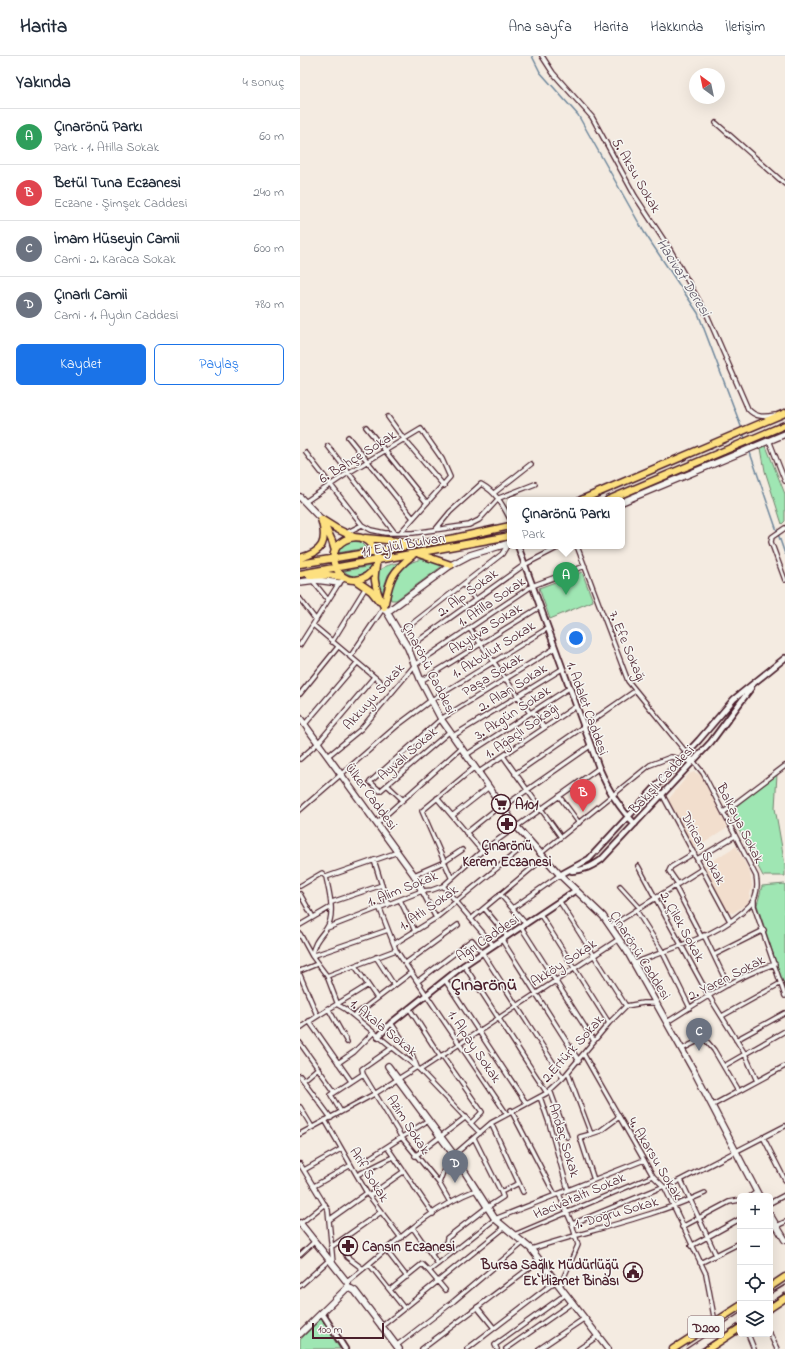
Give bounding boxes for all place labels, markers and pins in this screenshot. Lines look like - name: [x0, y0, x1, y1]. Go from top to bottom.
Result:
- pin: A: [553, 562, 579, 595]
- pin: B: [570, 779, 596, 812]
- supermarket icon: A101: [490, 793, 512, 815]
- place label: A101: [515, 795, 539, 816]
- pharmacy icon: Çınarönü Kerem Eczanesi: [496, 813, 518, 835]
- place label: Çınarönü Kerem Eczanesi: [463, 836, 552, 873]
- pin: C: [686, 1018, 712, 1051]
- pin: D: [442, 1150, 468, 1183]
- pharmacy icon: Cansın Eczanesi: [337, 1235, 359, 1257]
- place label: Cansın Eczanesi: [362, 1237, 456, 1258]
- place label: Bursa Sağlık Müdürlüğü Ek Hizmet Binası: [480, 1255, 619, 1292]
- public building icon: Bursa Sağlık Müdürlüğü Ek Hizmet Binası: [622, 1261, 644, 1283]

